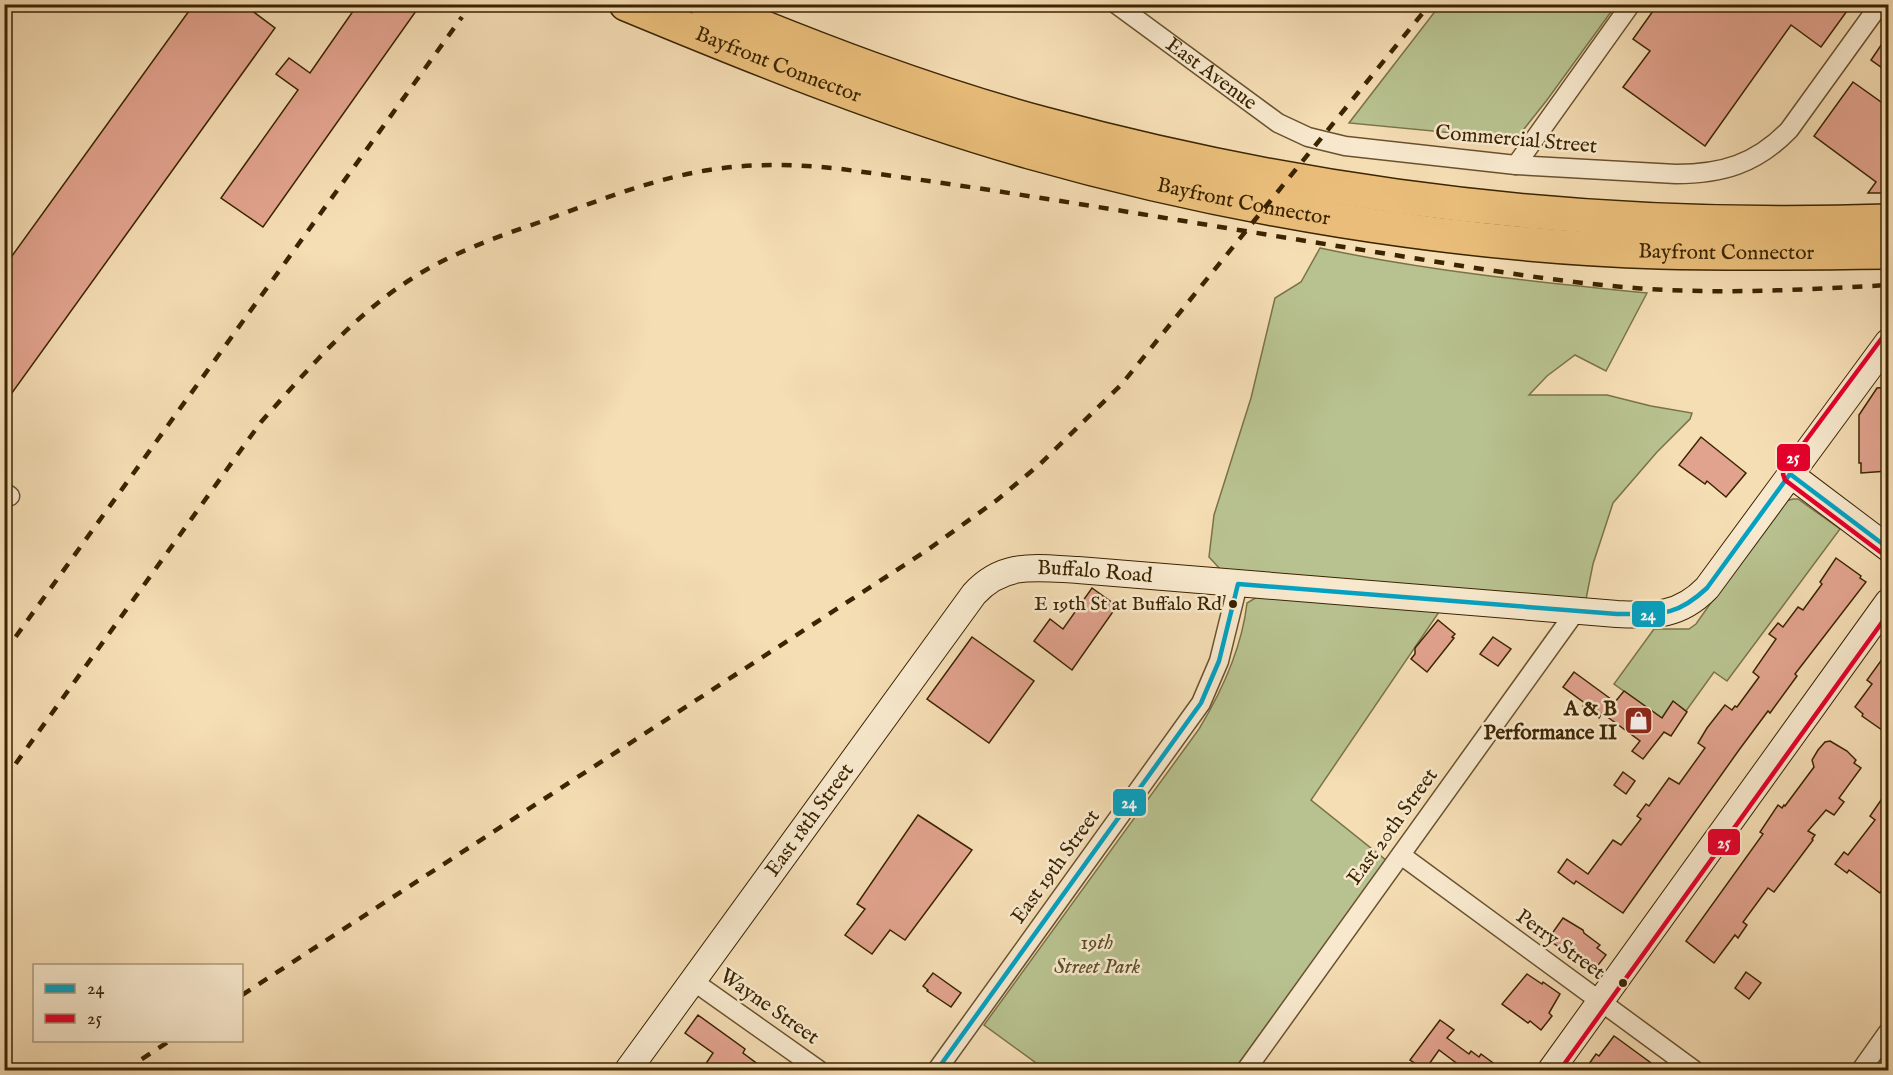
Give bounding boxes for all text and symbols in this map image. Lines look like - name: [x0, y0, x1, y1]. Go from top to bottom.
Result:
- street label: Bayfront Connector: [691, 20, 865, 109]
- street label: East Avenue: [1160, 31, 1263, 117]
- street label: Commercial Street: [1434, 119, 1598, 161]
- street label: Bayfront Connector: [1154, 172, 1333, 232]
- street label: Bayfront Connector: [1638, 238, 1815, 267]
- line badge: 25: [1776, 443, 1811, 472]
- text: 25: [1786, 449, 1800, 469]
- street label: Buffalo Road: [1037, 554, 1154, 590]
- place label: E 19th St at Buffalo Rd: [1034, 592, 1222, 617]
- marker: E 19th St at Buffalo Rd: [1227, 598, 1239, 610]
- line badge: 24: [1631, 600, 1666, 628]
- text: 24: [1640, 606, 1657, 626]
- place label: A & B Performance II: [1484, 696, 1617, 747]
- shop icon: A & B Performance II: [1622, 705, 1654, 737]
- street label: East 18th Street: [759, 758, 860, 882]
- street label: East 20th Street: [1341, 763, 1445, 891]
- line badge: 24: [1112, 788, 1147, 817]
- text: 24: [1121, 794, 1138, 814]
- street label: East 19th Street: [1005, 804, 1107, 930]
- line badge: 25: [1707, 828, 1741, 856]
- text: 25: [1717, 834, 1731, 854]
- street label: Perry Street: [1510, 904, 1610, 986]
- park label: 19th Street Park: [1054, 930, 1141, 981]
- street label: Wayne Street: [714, 963, 824, 1051]
- legend: [33, 964, 243, 1042]
- unlabelled marker: [1617, 977, 1629, 989]
- text: 24: [87, 978, 104, 1001]
- text: 25: [87, 1008, 102, 1031]

